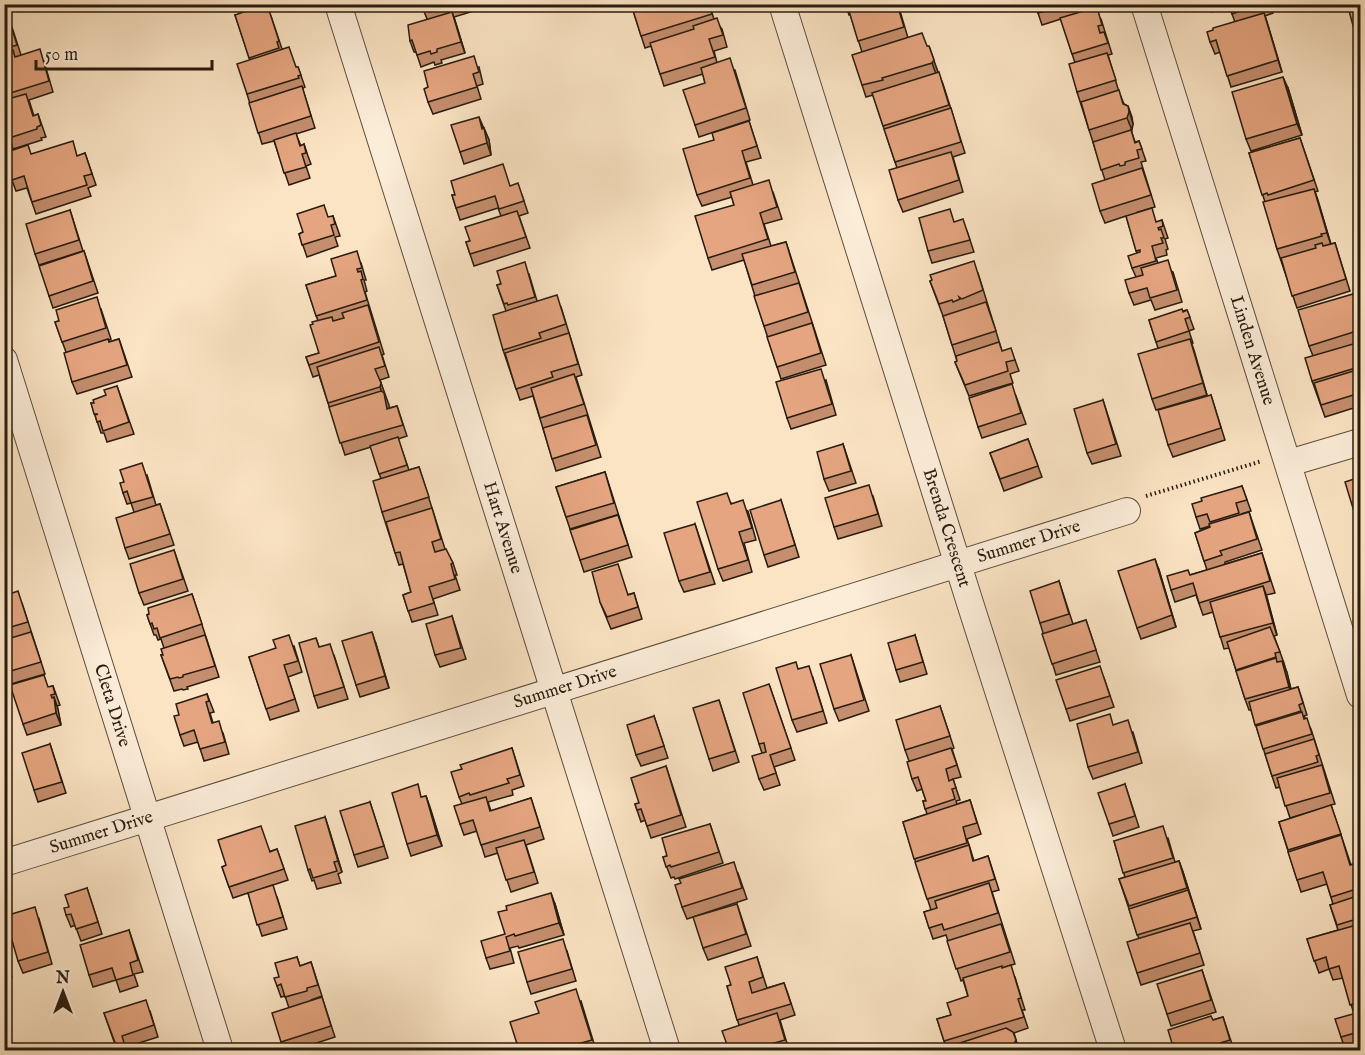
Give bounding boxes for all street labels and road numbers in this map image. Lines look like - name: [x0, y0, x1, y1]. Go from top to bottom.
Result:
- street label: Linden Avenue: [1224, 293, 1280, 408]
- street label: Brenda Crescent: [917, 465, 976, 590]
- street label: Hart Avenue: [477, 479, 528, 576]
- street label: Summer Drive: [974, 515, 1083, 569]
- street label: Summer Drive: [511, 660, 620, 714]
- street label: Cleta Drive: [88, 661, 136, 750]
- street label: Summer Drive: [47, 806, 156, 859]

